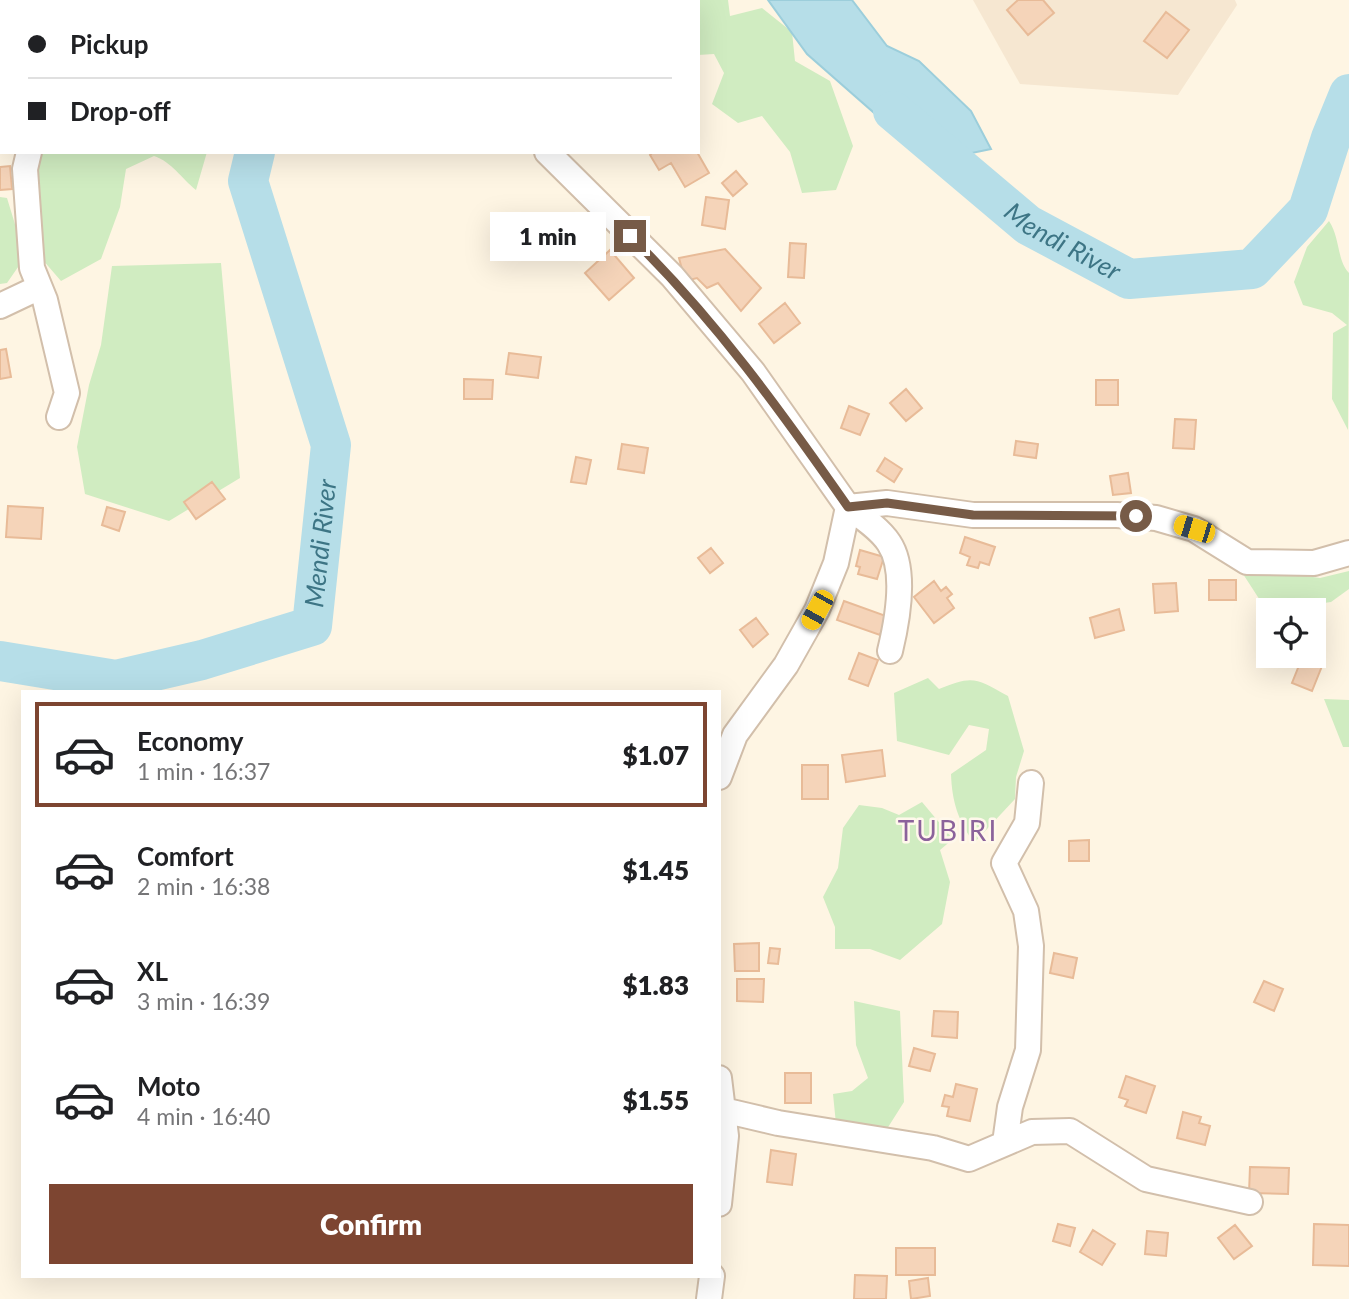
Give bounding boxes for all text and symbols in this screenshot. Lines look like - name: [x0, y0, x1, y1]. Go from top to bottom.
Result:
- text: Pickup: [70, 28, 149, 60]
- text: Drop-off: [70, 95, 171, 127]
- water label: Mendi River: [998, 195, 1127, 287]
- callout: 1 min: [490, 212, 606, 260]
- route end: [614, 220, 646, 252]
- text: 1 min: [519, 222, 577, 250]
- water label: Mendi River: [297, 477, 342, 609]
- route start: [1120, 500, 1152, 532]
- car: [1171, 513, 1218, 545]
- car: [798, 587, 837, 633]
- map controls: [1256, 598, 1326, 668]
- button: locate: [1256, 598, 1326, 668]
- icon: car: [53, 723, 116, 786]
- text: Economy: [137, 725, 243, 757]
- text: $1.07: [622, 739, 689, 771]
- text: 1 min · 16:37: [137, 757, 270, 785]
- district label: TUBIRI: [898, 813, 998, 847]
- icon: car: [53, 838, 116, 901]
- text: Comfort: [137, 840, 234, 872]
- text: $1.45: [622, 854, 689, 886]
- text: 2 min · 16:38: [137, 872, 270, 900]
- icon: car: [53, 953, 116, 1016]
- text: XL: [137, 955, 168, 987]
- text: $1.83: [622, 969, 689, 1001]
- text: 3 min · 16:39: [137, 987, 270, 1015]
- icon: car: [53, 1068, 116, 1131]
- text: Moto: [137, 1070, 200, 1102]
- text: $1.55: [622, 1084, 689, 1116]
- text: 4 min · 16:40: [137, 1102, 270, 1130]
- button: Confirm: [49, 1184, 693, 1264]

